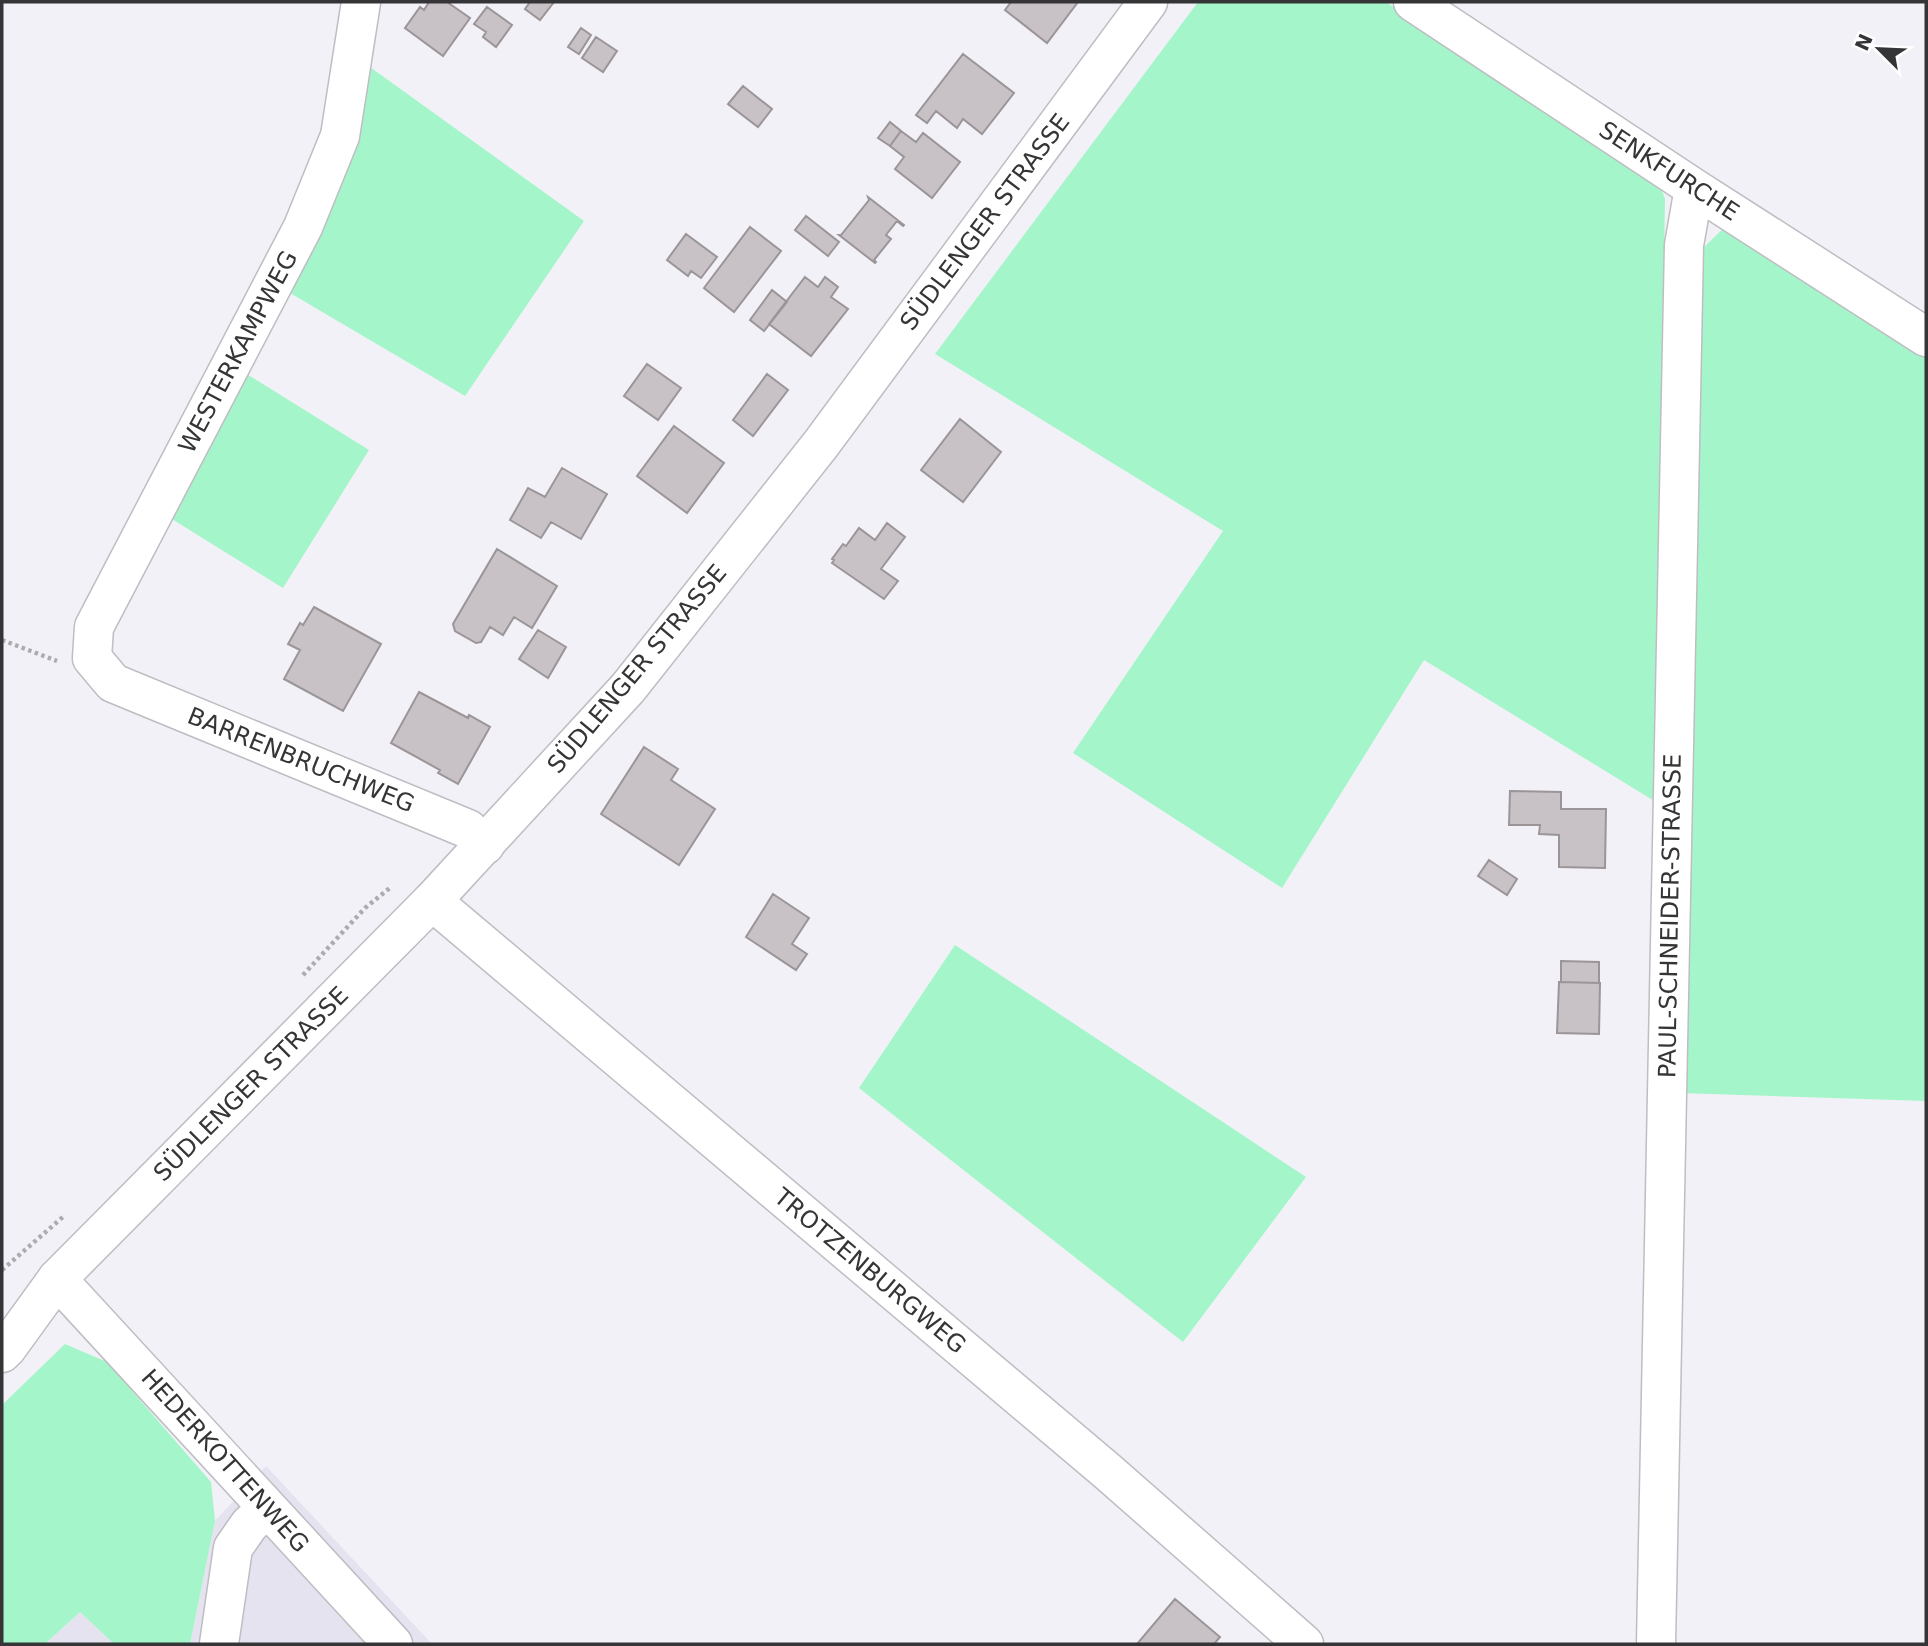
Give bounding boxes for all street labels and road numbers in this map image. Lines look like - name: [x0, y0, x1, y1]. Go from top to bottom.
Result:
- street label: SÜDLENGER STRASSE: [894, 108, 1075, 336]
- street label: SENKFURCHE: [1594, 115, 1744, 227]
- street label: WESTERKAMPWEG: [173, 246, 303, 458]
- street label: SÜDLENGER STRASSE: [541, 558, 732, 779]
- street label: BARRENBRUCHWEG: [183, 702, 419, 818]
- street label: PAUL-SCHNEIDER-STRASSE: [1653, 754, 1687, 1078]
- street label: SÜDLENGER STRASSE: [147, 980, 354, 1187]
- street label: TROTZENBURGWEG: [768, 1182, 971, 1359]
- street label: HEDERKOTTENWEG: [136, 1364, 314, 1558]

